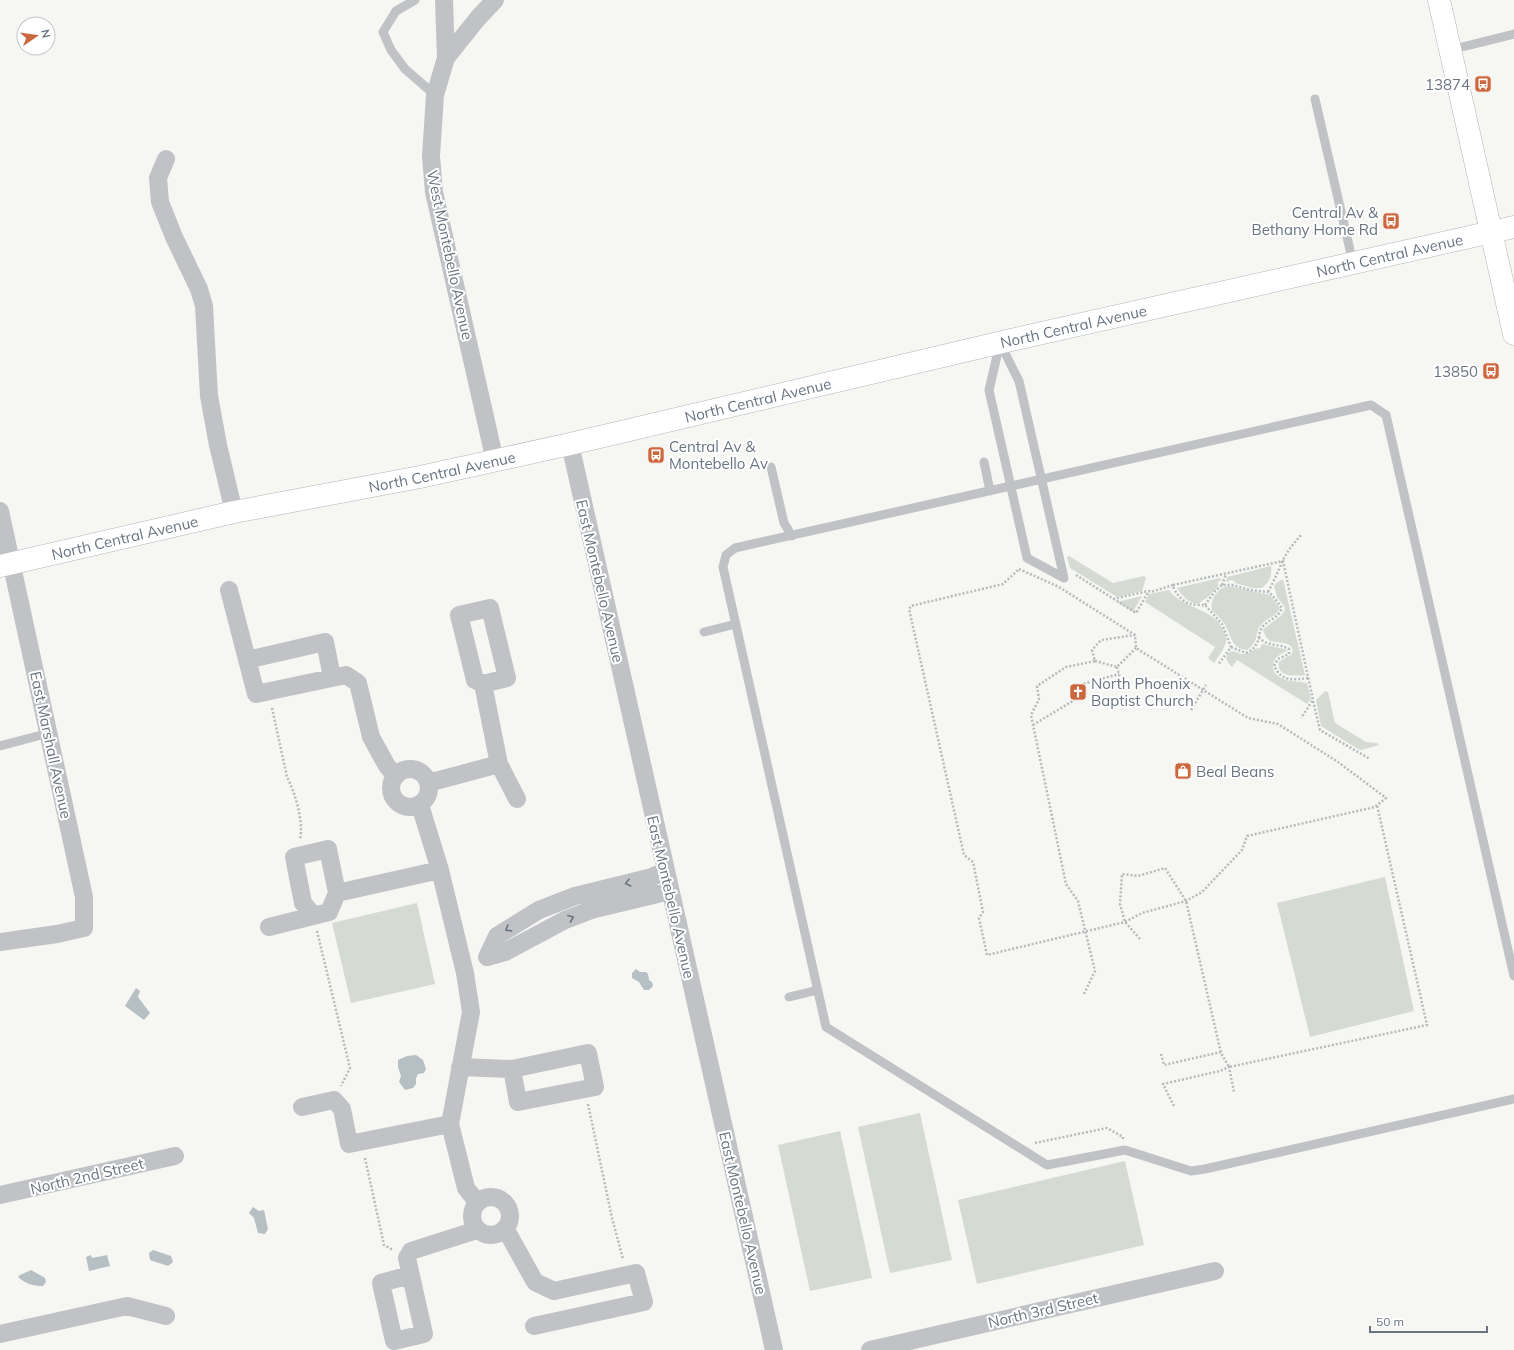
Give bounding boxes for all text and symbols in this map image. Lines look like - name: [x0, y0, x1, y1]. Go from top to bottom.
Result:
- north arrow: [16, 16, 56, 56]
- text: N: [38, 28, 53, 39]
- bus stop icon: 13874: [1473, 74, 1493, 94]
- place label: 13874: [1425, 75, 1470, 94]
- street label: West Montebello Avenue: [423, 168, 477, 342]
- place label: Central Av & Bethany Home Rd: [1252, 203, 1379, 239]
- bus stop icon: Central Av & Bethany Home Rd: [1381, 211, 1401, 231]
- street label: North Central Avenue: [1314, 229, 1465, 281]
- street label: North Central Avenue: [998, 300, 1149, 352]
- bus stop icon: 13850: [1481, 361, 1501, 381]
- place label: 13850: [1433, 362, 1478, 381]
- street label: North Central Avenue: [683, 373, 833, 426]
- place label: Central Av & Montebello Av: [669, 437, 768, 473]
- bus stop icon: Central Av & Montebello Av: [646, 445, 666, 465]
- street label: North Central Avenue: [367, 447, 517, 496]
- street label: East Montebello Avenue: [572, 498, 628, 664]
- street label: North Central Avenue: [50, 511, 200, 563]
- street label: East Marshall Avenue: [26, 670, 76, 820]
- place label: North Phoenix Baptist Church: [1091, 674, 1194, 710]
- church icon: North Phoenix Baptist Church: [1068, 682, 1088, 702]
- shop icon: Beal Beans: [1173, 761, 1193, 781]
- place label: Beal Beans: [1196, 762, 1274, 781]
- street label: East Montebello Avenue: [643, 814, 699, 980]
- one-way arrow: [625, 879, 631, 887]
- one-way arrow: [568, 914, 575, 922]
- one-way arrow: [505, 925, 512, 932]
- street label: East Montebello Avenue: [715, 1130, 771, 1296]
- street label: North 2nd Street: [28, 1154, 146, 1198]
- street label: North 3rd Street: [986, 1288, 1100, 1332]
- scale bar: [1370, 1308, 1487, 1334]
- text: 50 m: [1376, 1314, 1404, 1329]

